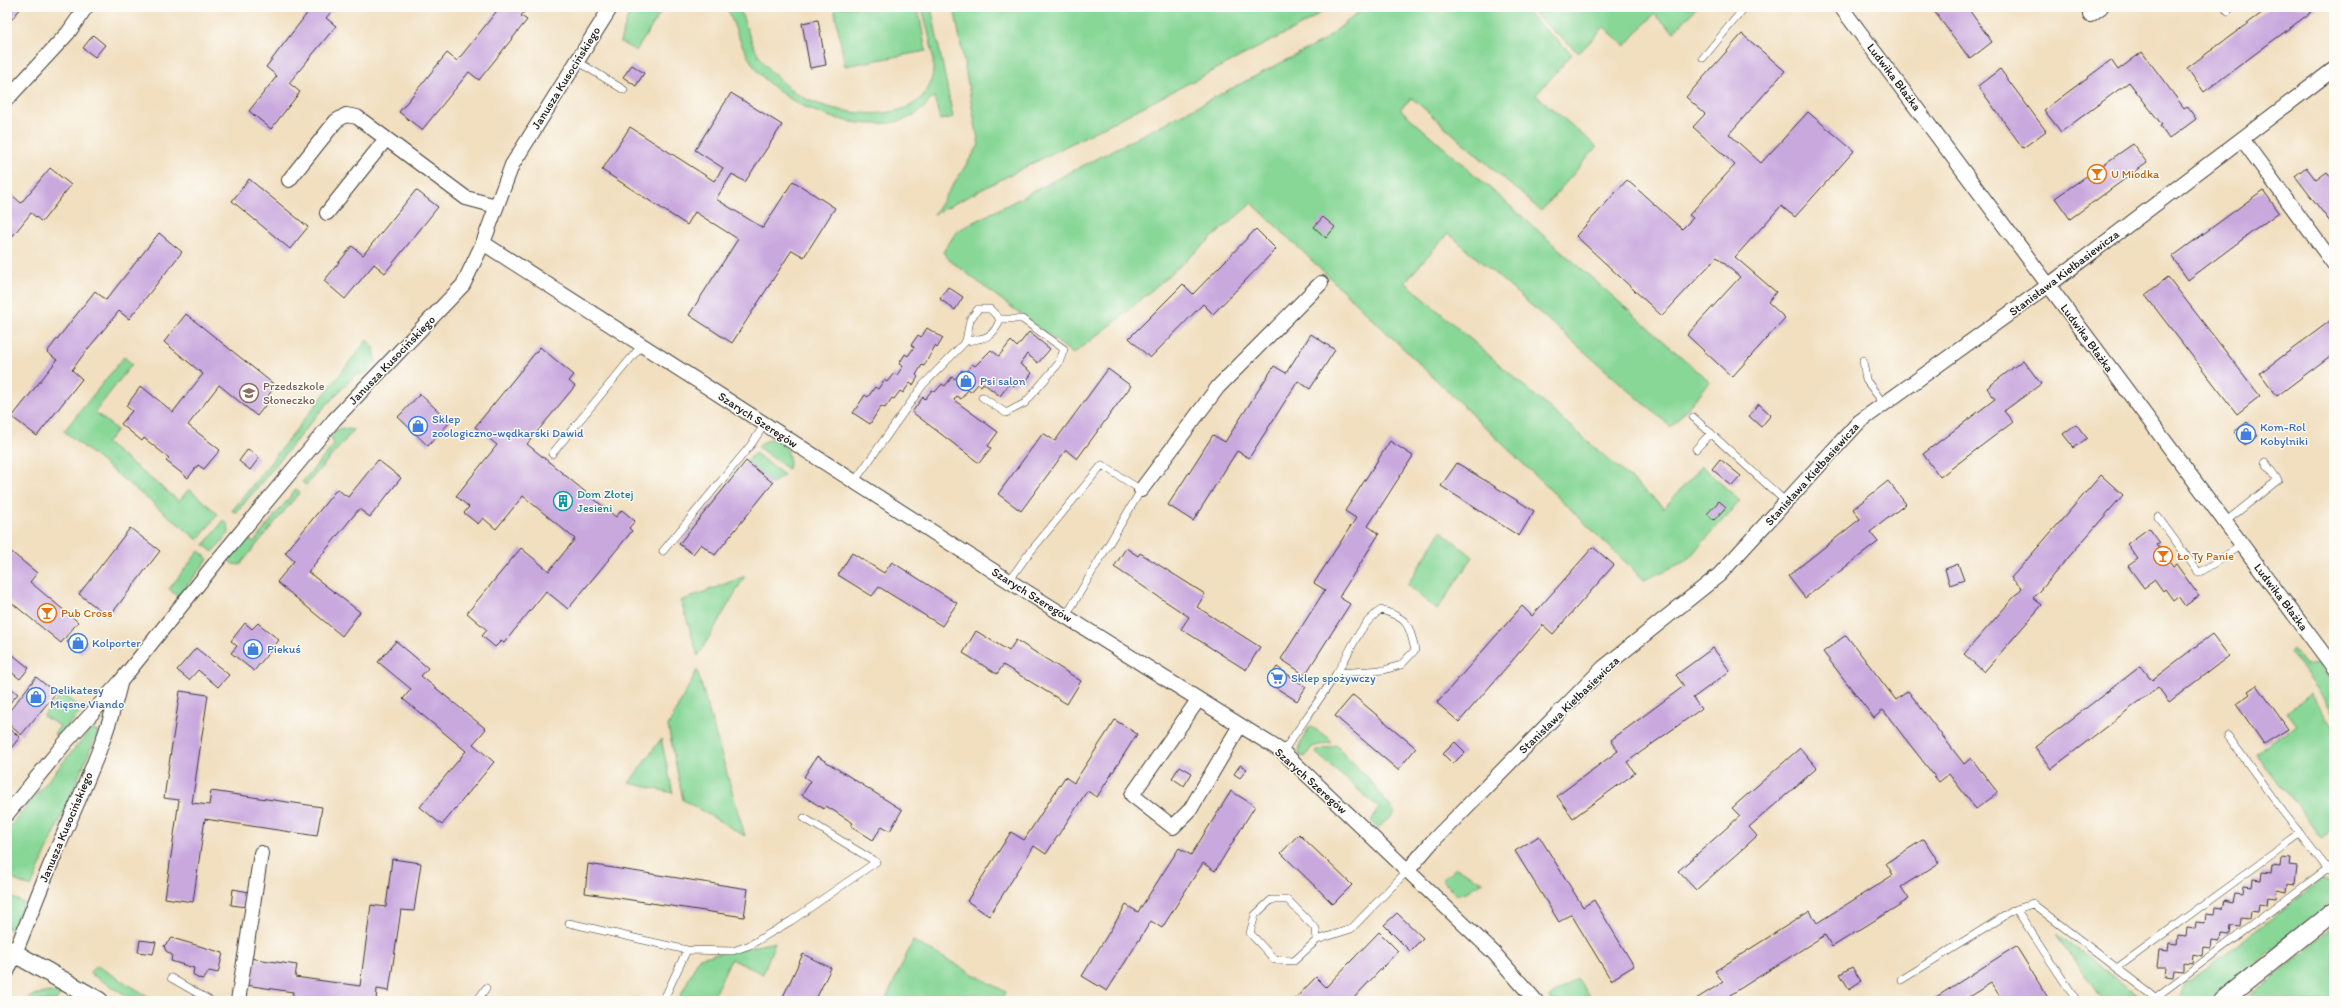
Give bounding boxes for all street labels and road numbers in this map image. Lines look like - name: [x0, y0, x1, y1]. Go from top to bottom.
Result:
- street label: Janusza Kusocińskiego: [529, 24, 603, 132]
- street label: Ludwika Błażka: [1864, 41, 1924, 114]
- street label: Stanisława Kiełbasiewicza: [2006, 227, 2122, 319]
- street label: Ludwika Błażka: [2058, 301, 2116, 375]
- street label: Janusza Kusocińskiego: [346, 313, 438, 407]
- street label: Szarych Szeregów: [716, 389, 800, 451]
- street label: Stanisława Kiełbasiewicza: [1762, 419, 1862, 528]
- street label: Ludwika Błażka: [2251, 561, 2311, 634]
- street label: Szarych Szeregów: [989, 565, 1075, 625]
- street label: Stanisława Kiełbasiewicza: [1516, 653, 1622, 757]
- street label: Szarych Szeregów: [1272, 745, 1350, 817]
- street label: Janusza Kusocińskiego: [36, 770, 96, 884]

